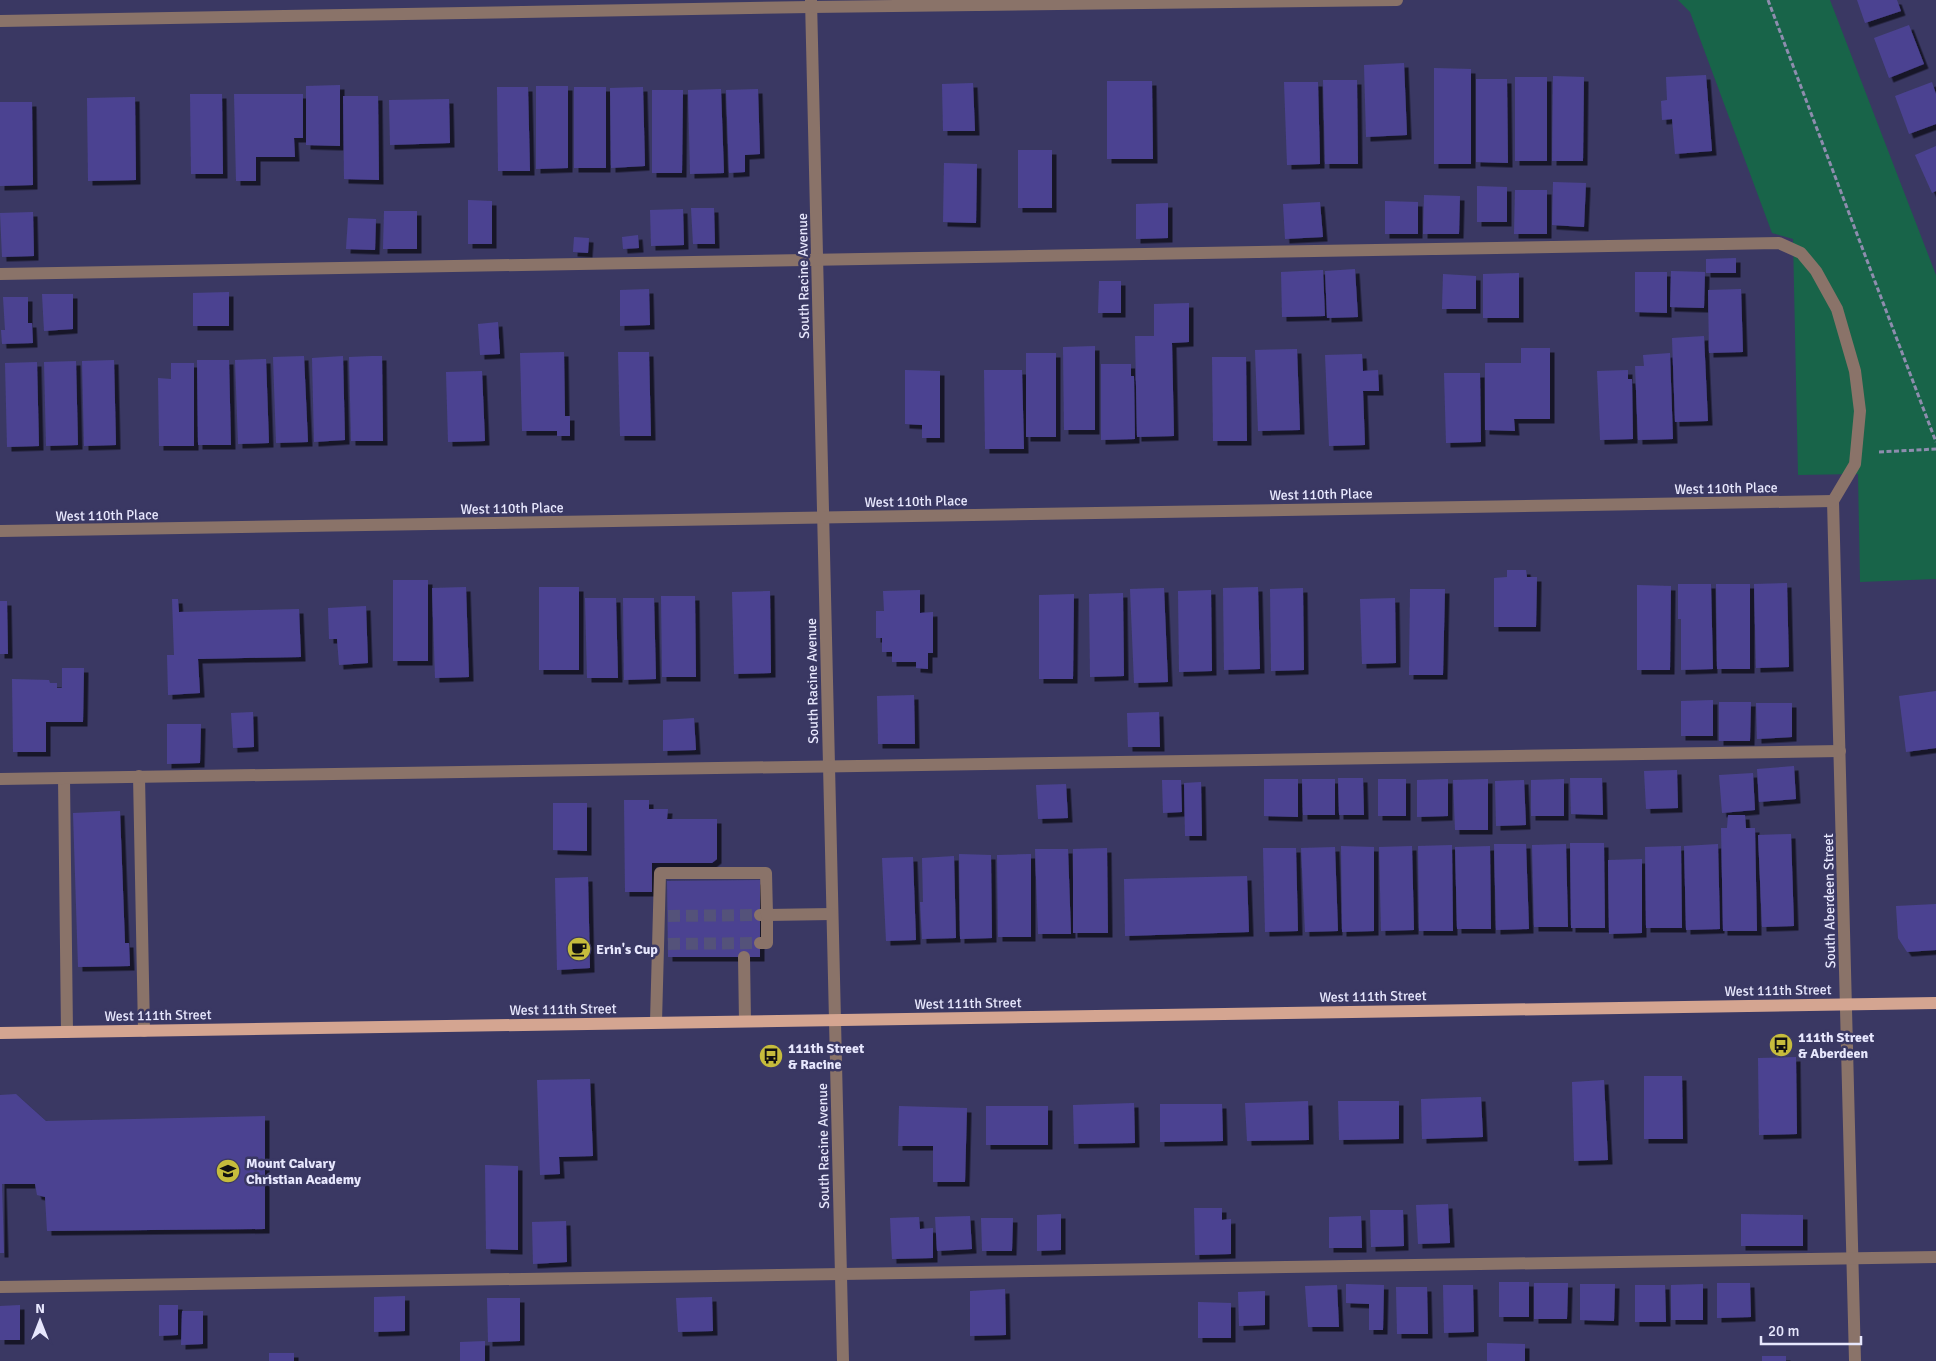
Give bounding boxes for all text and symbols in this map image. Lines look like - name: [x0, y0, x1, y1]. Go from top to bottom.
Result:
- street label: South Racine Avenue: [794, 213, 813, 339]
- street label: West 110th Place: [1674, 479, 1778, 498]
- street label: West 110th Place: [1269, 485, 1373, 504]
- street label: West 110th Place: [864, 492, 968, 511]
- street label: West 110th Place: [460, 499, 564, 518]
- street label: West 110th Place: [55, 506, 159, 525]
- street label: South Racine Avenue: [803, 618, 822, 744]
- street label: South Aberdeen Street: [1820, 833, 1839, 969]
- cafe icon: Erin's Cup: [566, 936, 592, 962]
- place label: Erin's Cup: [596, 941, 658, 958]
- street label: West 111th Street: [1724, 981, 1832, 1000]
- street label: West 111th Street: [1319, 987, 1427, 1006]
- street label: West 111th Street: [914, 994, 1022, 1013]
- street label: West 111th Street: [509, 1000, 617, 1019]
- street label: West 111th Street: [104, 1006, 212, 1025]
- place label: 111th Street & Aberdeen: [1798, 1029, 1875, 1062]
- bus stop icon: 111th Street & Aberdeen: [1768, 1032, 1794, 1058]
- place label: 111th Street & Racine: [788, 1040, 865, 1073]
- bus stop icon: 111th Street & Racine: [758, 1043, 784, 1069]
- street label: South Racine Avenue: [814, 1083, 833, 1209]
- place label: Mount Calvary Christian Academy: [246, 1155, 361, 1188]
- school or university icon: Mount Calvary Christian Academy: [215, 1158, 241, 1184]
- north arrow: [15, 1296, 65, 1346]
- text: N: [35, 1300, 45, 1317]
- scale bar: [1761, 1314, 1861, 1346]
- text: 20 m: [1768, 1322, 1799, 1340]

